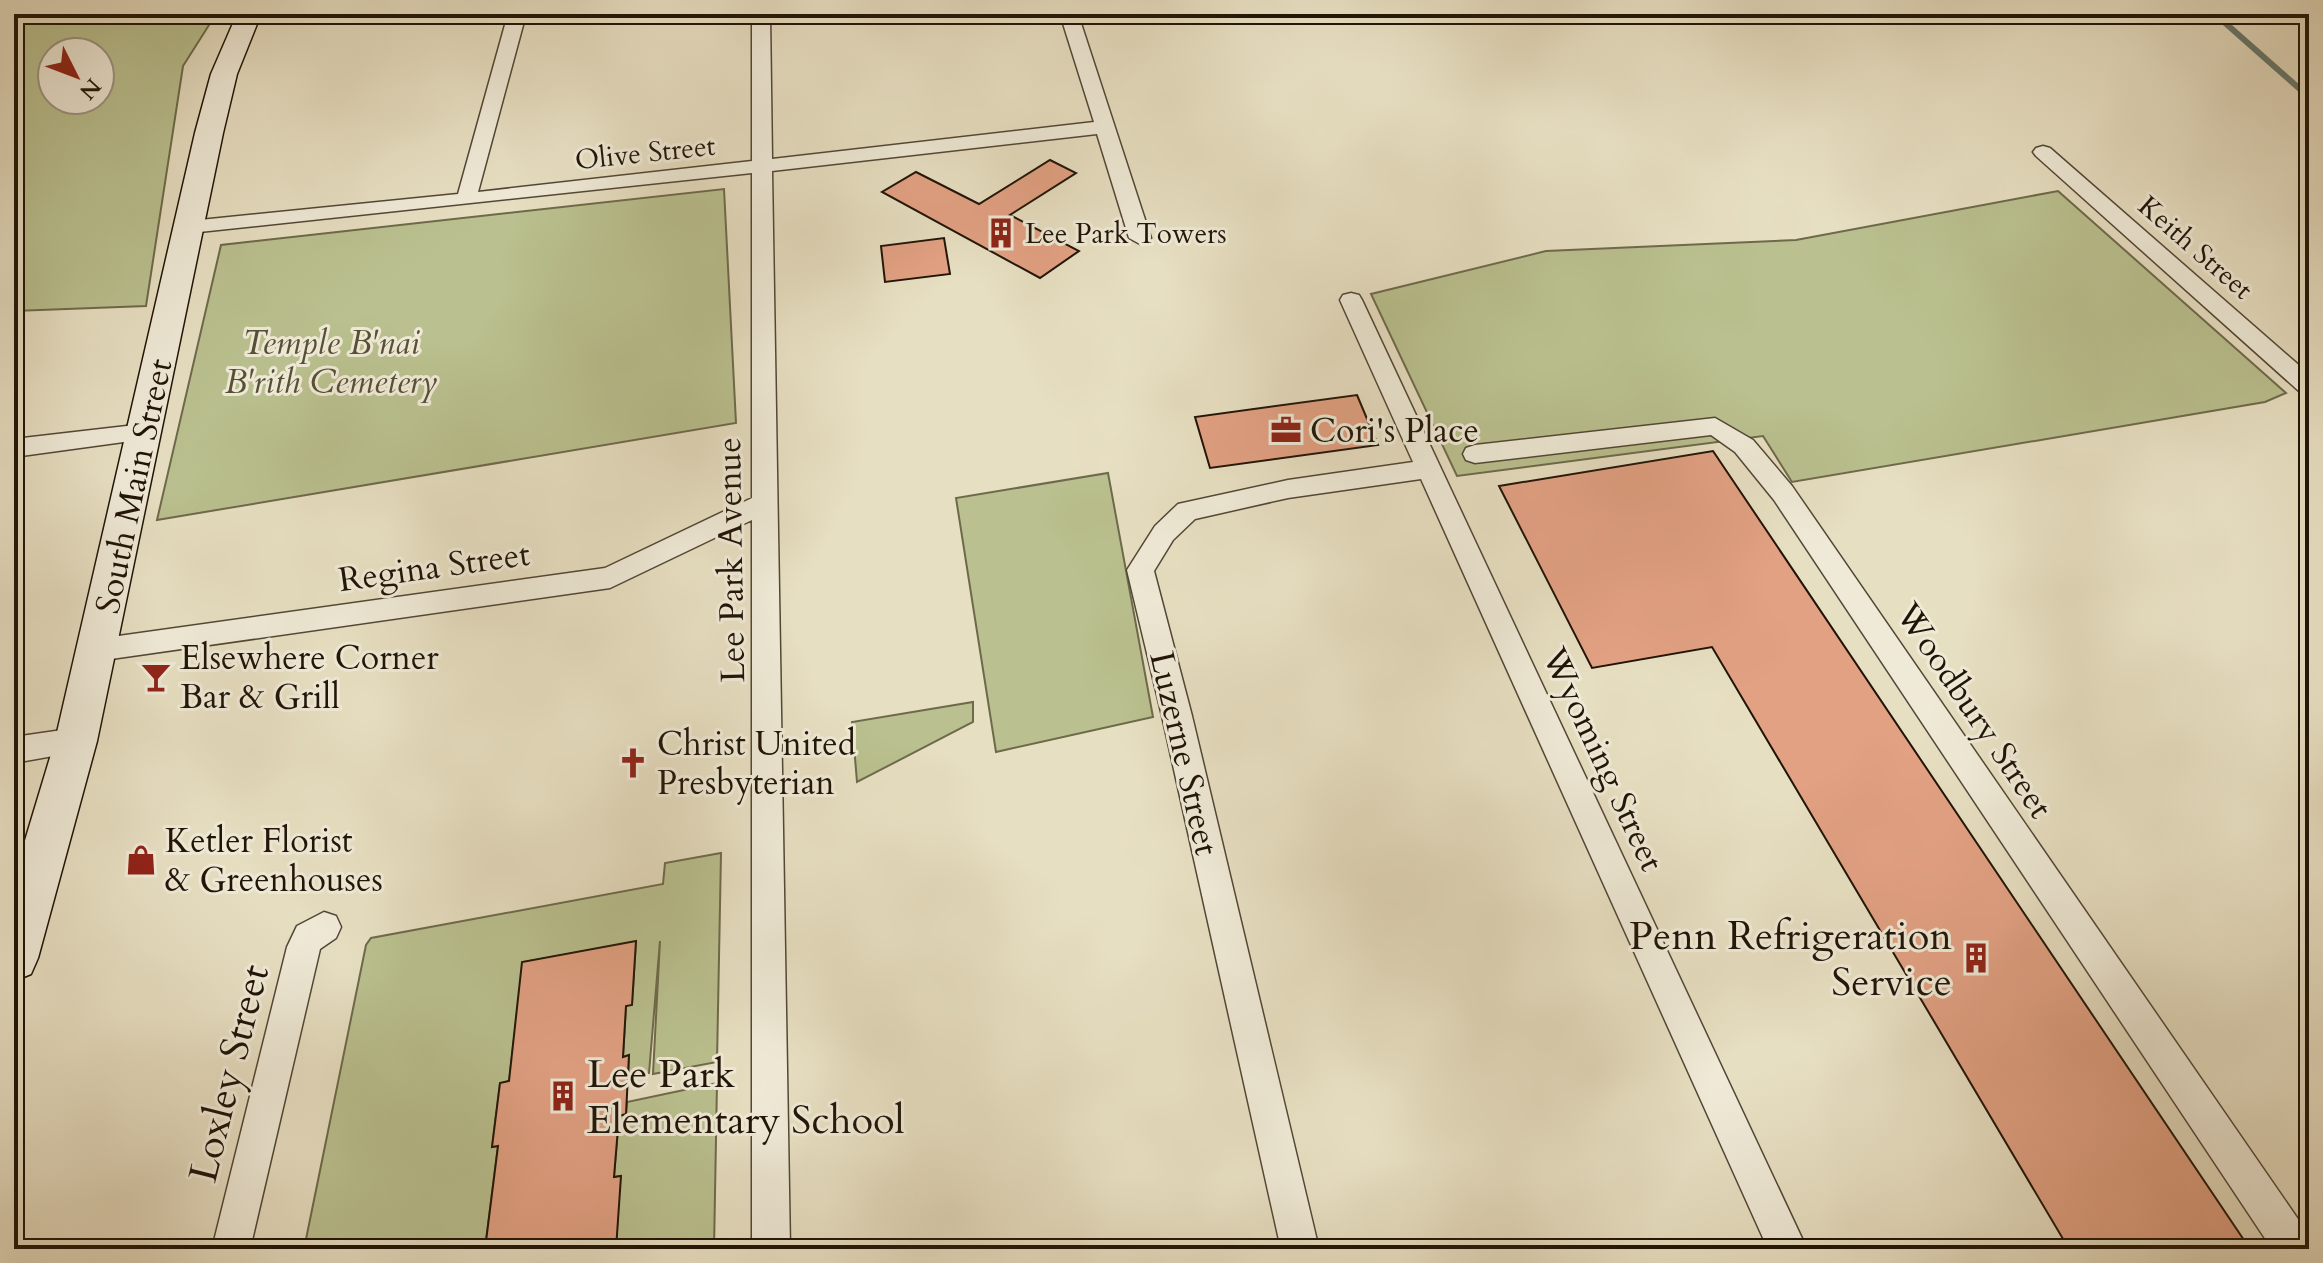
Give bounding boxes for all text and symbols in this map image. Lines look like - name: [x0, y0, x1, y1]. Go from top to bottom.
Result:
- north arrow: [36, 36, 116, 116]
- text: N: [73, 72, 108, 106]
- street label: Olive Street: [573, 127, 717, 179]
- street label: Keith Street: [2130, 187, 2261, 308]
- place label: Lee Park Towers: [1025, 215, 1227, 253]
- building icon: Lee Park Towers: [984, 216, 1018, 250]
- park label: Temple B'nai B'rith Cemetery: [225, 320, 438, 405]
- street label: South Main Street: [85, 354, 183, 618]
- place label: Cori's Place: [1310, 408, 1479, 454]
- office icon: Cori's Place: [1269, 413, 1303, 447]
- street label: Lee Park Avenue: [706, 437, 756, 683]
- street label: Regina Street: [336, 531, 533, 603]
- street label: Woodbury Street: [1884, 593, 2063, 828]
- place label: Elsewhere Corner Bar & Grill: [180, 635, 439, 720]
- street label: Wyoming Street: [1531, 639, 1675, 879]
- street label: Luzerne Street: [1138, 647, 1230, 860]
- bar icon: Elsewhere Corner Bar & Grill: [139, 660, 173, 694]
- place label: Christ United Presbyterian: [657, 721, 856, 806]
- church icon: Christ United Presbyterian: [616, 746, 650, 780]
- place label: Ketler Florist & Greenhouses: [165, 818, 383, 903]
- shop icon: Ketler Florist & Greenhouses: [124, 843, 158, 877]
- place label: Penn Refrigeration Service: [1629, 909, 1952, 1010]
- building icon: Penn Refrigeration Service: [1959, 941, 1993, 975]
- street label: Loxley Street: [176, 959, 283, 1188]
- place label: Lee Park Elementary School: [587, 1047, 905, 1148]
- building icon: Lee Park Elementary School: [546, 1079, 580, 1113]

